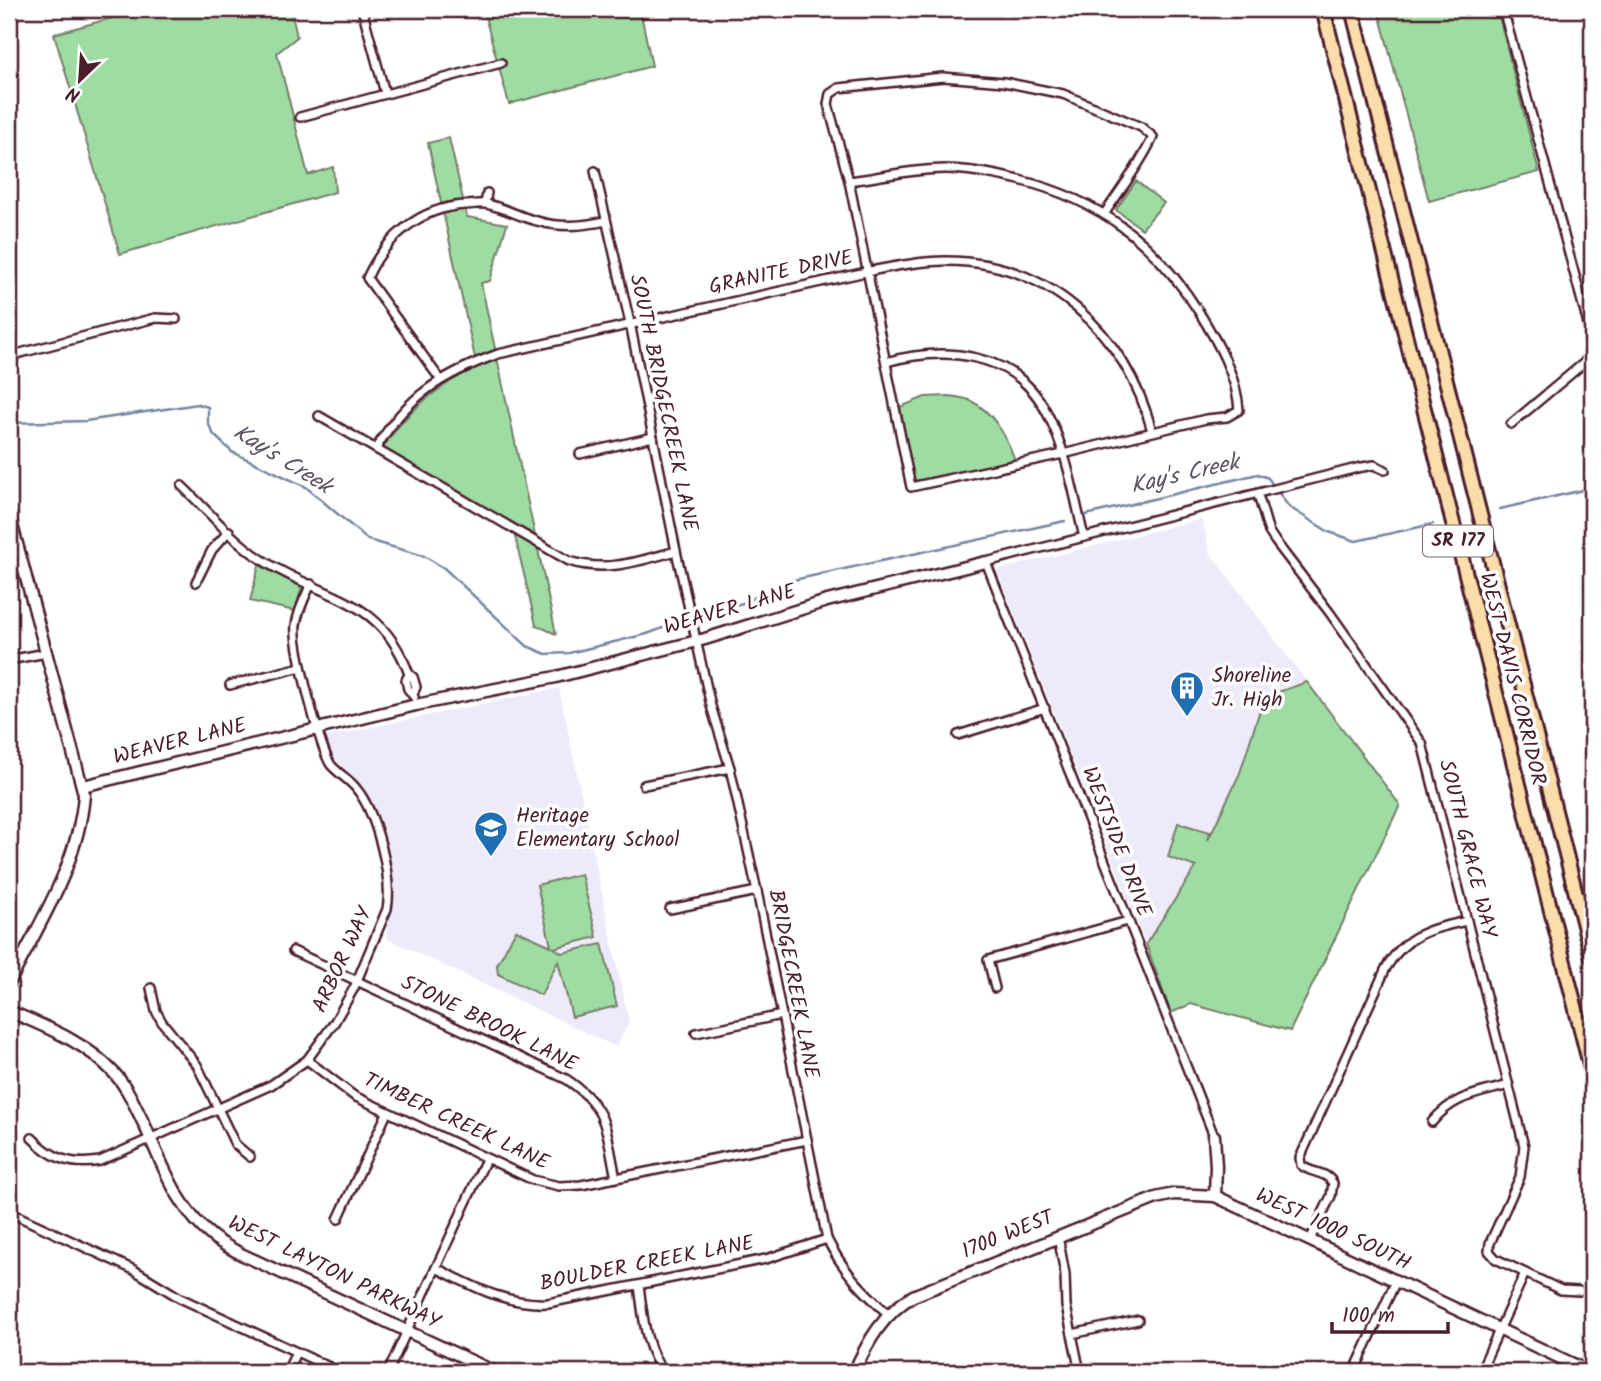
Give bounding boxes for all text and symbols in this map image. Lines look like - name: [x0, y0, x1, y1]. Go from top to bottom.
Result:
- north arrow: [46, 46, 116, 116]
- text: N: [62, 77, 85, 110]
- street label: GRANITE DRIVE: [706, 242, 857, 304]
- street label: SOUTH BRIDGECREEK LANE: [620, 271, 707, 535]
- water label: Kay's Creek: [226, 415, 341, 506]
- water label: Kay's Creek: [1127, 444, 1246, 505]
- road number: SR 177: [1423, 526, 1493, 556]
- street label: WEST DAVIS CORRIDOR: [1470, 569, 1554, 789]
- street label: WEAVER LANE: [660, 575, 801, 645]
- place label: Shoreline Jr. High: [1212, 660, 1292, 717]
- building icon: Shoreline Jr. High: [1168, 669, 1206, 718]
- street label: WEAVER LANE: [110, 709, 251, 775]
- street label: SOUTH GRACE WAY: [1429, 756, 1505, 943]
- street label: WESTSIDE DRIVE: [1072, 762, 1160, 923]
- place label: Heritage Elementary School: [516, 800, 679, 857]
- school or university icon: Heritage Elementary School: [472, 809, 510, 858]
- street label: BRIDGECREEK LANE: [759, 887, 828, 1082]
- street label: ARBOR WAY: [304, 901, 382, 1018]
- street label: STONE BROOK LANE: [395, 967, 584, 1081]
- street label: TIMBER CREEK LANE: [358, 1064, 555, 1180]
- street label: WEST 1000 SOUTH: [1250, 1180, 1416, 1280]
- street label: 1700 WEST: [957, 1201, 1061, 1268]
- street label: WEST LAYTON PARKWAY: [222, 1207, 447, 1339]
- street label: BOULDER CREEK LANE: [537, 1227, 758, 1301]
- scale bar: [1332, 1290, 1447, 1334]
- text: 100 m: [1342, 1300, 1395, 1333]

